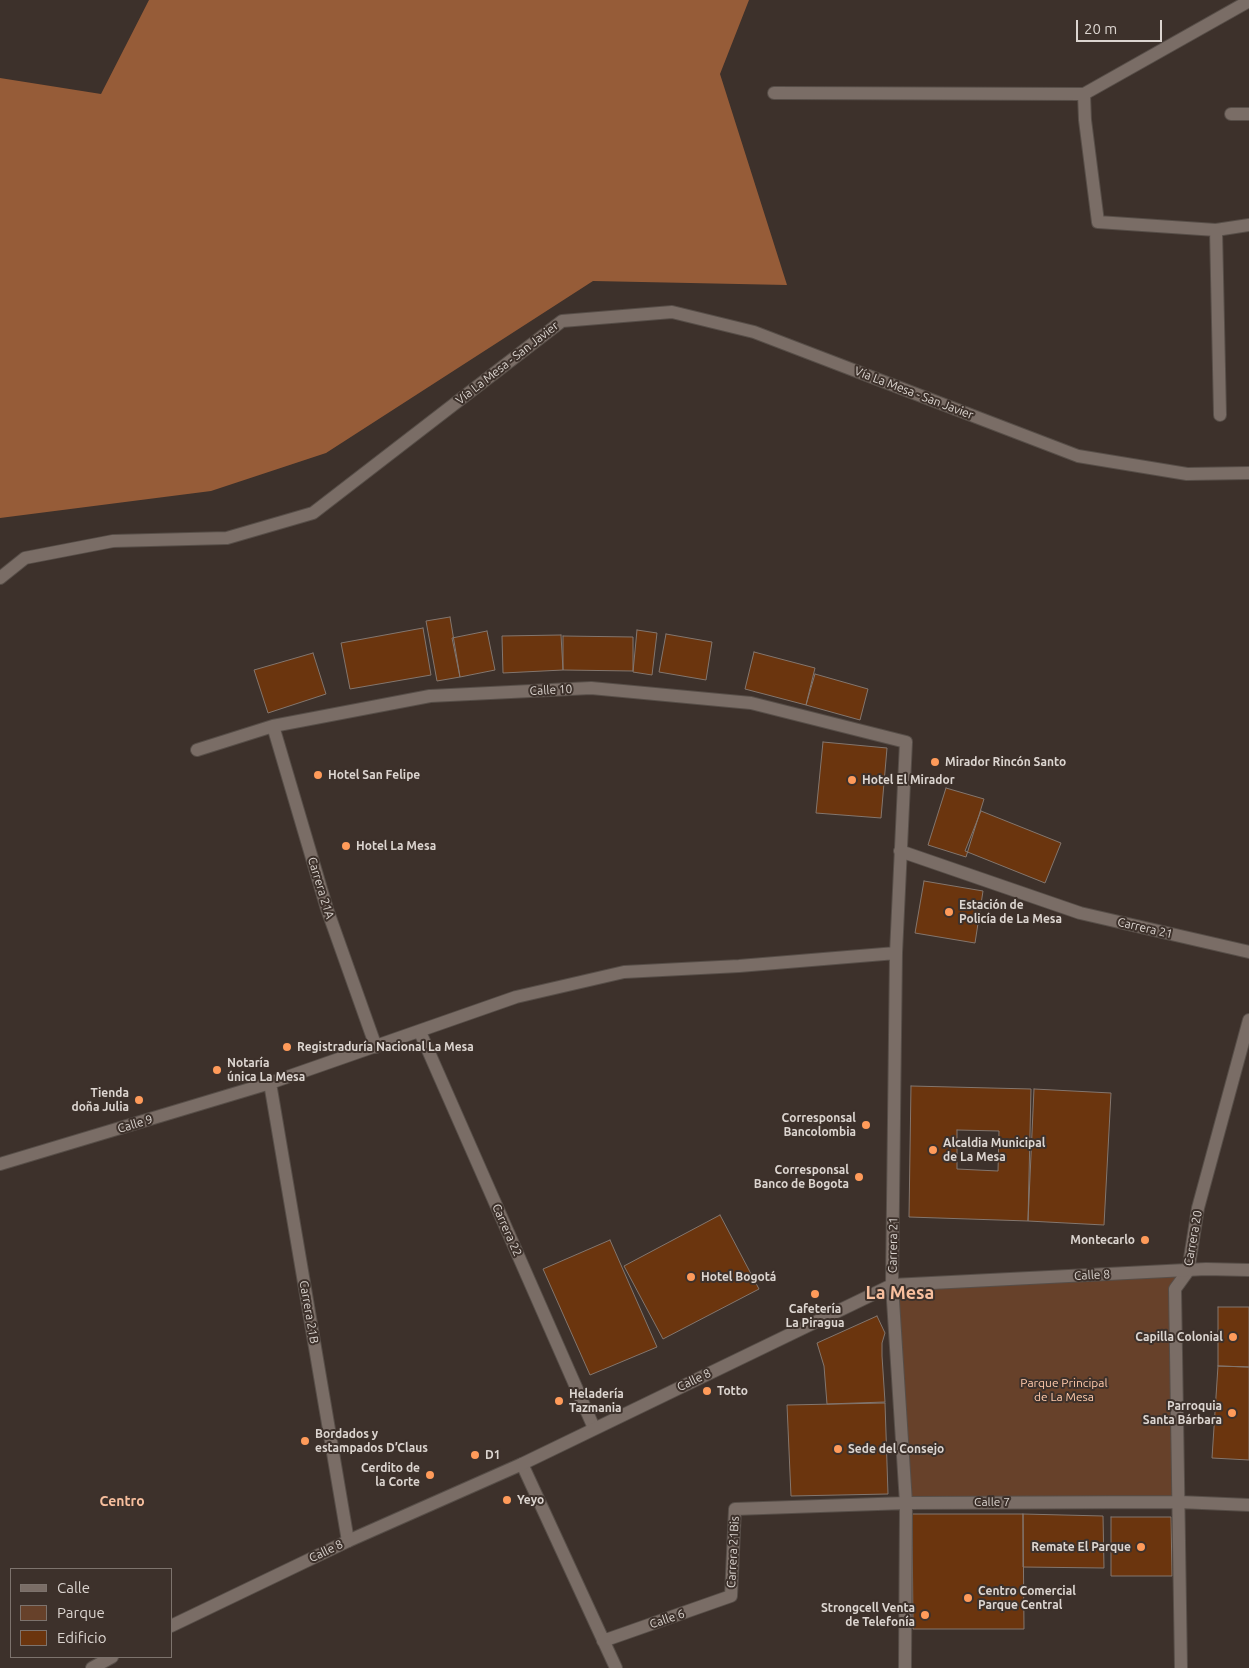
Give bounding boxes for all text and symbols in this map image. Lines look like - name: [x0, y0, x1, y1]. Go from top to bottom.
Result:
- scale bar: [1079, 10, 1165, 42]
- text: 20 m: [1084, 20, 1117, 37]
- street label: Vía La Mesa - San Javier: [453, 318, 561, 408]
- street label: Vía La Mesa - San Javier: [852, 364, 976, 422]
- street label: Calle 10: [529, 682, 573, 698]
- place label: Mirador Rincón Santo: [945, 755, 1066, 769]
- marker: Mirador Rincón Santo: [929, 756, 941, 768]
- place label: Hotel San Felipe: [328, 768, 420, 782]
- marker: Hotel San Felipe: [312, 769, 324, 781]
- place label: Hotel El Mirador: [862, 773, 955, 787]
- marker: Hotel El Mirador: [846, 774, 858, 786]
- place label: Hotel La Mesa: [356, 839, 436, 853]
- marker: Hotel La Mesa: [340, 840, 352, 852]
- street label: Carrera 21A: [305, 855, 337, 921]
- place label: Estación de Policía de La Mesa: [959, 898, 1062, 926]
- marker: Estación de Policía de La Mesa: [943, 906, 955, 918]
- street label: Carrera 21: [1116, 915, 1174, 941]
- place label: Registraduría Nacional La Mesa: [297, 1040, 474, 1054]
- marker: Registraduría Nacional La Mesa: [281, 1041, 293, 1053]
- place label: Notaría única La Mesa: [227, 1056, 305, 1084]
- marker: Notaría única La Mesa: [211, 1064, 223, 1076]
- place label: Tienda doña Julia: [71, 1086, 129, 1114]
- marker: Tienda doña Julia: [133, 1094, 145, 1106]
- place label: Corresponsal Bancolombia: [782, 1111, 856, 1139]
- street label: Calle 9: [116, 1112, 154, 1136]
- marker: Corresponsal Bancolombia: [860, 1119, 872, 1131]
- place label: Alcaldia Municipal de La Mesa: [943, 1136, 1045, 1164]
- marker: Alcaldia Municipal de La Mesa: [927, 1144, 939, 1156]
- place label: Corresponsal Banco de Bogota: [754, 1163, 849, 1191]
- marker: Corresponsal Banco de Bogota: [853, 1171, 865, 1183]
- street label: Carrera 22: [489, 1201, 525, 1259]
- street label: Carrera 20: [1181, 1209, 1205, 1267]
- street label: Carrera 21: [885, 1217, 901, 1273]
- place label: Montecarlo: [1070, 1233, 1135, 1247]
- marker: Montecarlo: [1139, 1234, 1151, 1246]
- street label: Calle 8: [1074, 1267, 1110, 1283]
- place label: Hotel Bogotá: [701, 1270, 776, 1284]
- marker: Hotel Bogotá: [685, 1271, 697, 1283]
- street label: Carrera 21B: [296, 1279, 322, 1345]
- district label: La Mesa: [866, 1282, 934, 1304]
- marker: Cafetería La Piragua: [809, 1288, 821, 1300]
- place label: Cafetería La Piragua: [786, 1302, 844, 1330]
- place label: Capilla Colonial: [1135, 1330, 1223, 1344]
- marker: Capilla Colonial: [1227, 1331, 1239, 1343]
- street label: Calle 8: [675, 1366, 713, 1394]
- park label: Parque Principal de La Mesa: [1020, 1376, 1108, 1404]
- place label: Totto: [717, 1384, 748, 1398]
- marker: Totto: [701, 1385, 713, 1397]
- place label: Heladería Tazmania: [569, 1387, 624, 1415]
- marker: Heladería Tazmania: [553, 1395, 565, 1407]
- place label: Parroquia Santa Bárbara: [1143, 1399, 1222, 1427]
- marker: Parroquia Santa Bárbara: [1226, 1407, 1238, 1419]
- place label: Bordados y estampados D’Claus: [315, 1427, 428, 1455]
- marker: Bordados y estampados D’Claus: [299, 1435, 311, 1447]
- place label: Sede del Consejo: [848, 1442, 944, 1456]
- marker: Sede del Consejo: [832, 1443, 844, 1455]
- place label: D1: [485, 1448, 501, 1462]
- marker: D1: [469, 1449, 481, 1461]
- place label: Cerdito de la Corte: [361, 1461, 420, 1489]
- marker: Cerdito de la Corte: [424, 1469, 436, 1481]
- district label: Centro: [99, 1493, 145, 1509]
- place label: Yeyo: [517, 1493, 544, 1507]
- marker: Yeyo: [501, 1494, 513, 1506]
- street label: Calle 7: [974, 1495, 1010, 1509]
- street label: Carrera 21Bis: [724, 1516, 742, 1588]
- street label: Calle 8: [307, 1537, 345, 1565]
- place label: Remate El Parque: [1031, 1540, 1131, 1554]
- marker: Remate El Parque: [1135, 1541, 1147, 1553]
- legend: [10, 1568, 172, 1658]
- text: Calle: [57, 1579, 90, 1596]
- place label: Centro Comercial Parque Central: [978, 1584, 1076, 1612]
- marker: Centro Comercial Parque Central: [962, 1592, 974, 1604]
- place label: Strongcell Venta de Telefonía: [821, 1601, 915, 1629]
- text: Parque: [57, 1604, 105, 1621]
- street label: Calle 6: [648, 1606, 686, 1632]
- marker: Strongcell Venta de Telefonía: [919, 1609, 931, 1621]
- text: Edificio: [57, 1629, 106, 1646]

